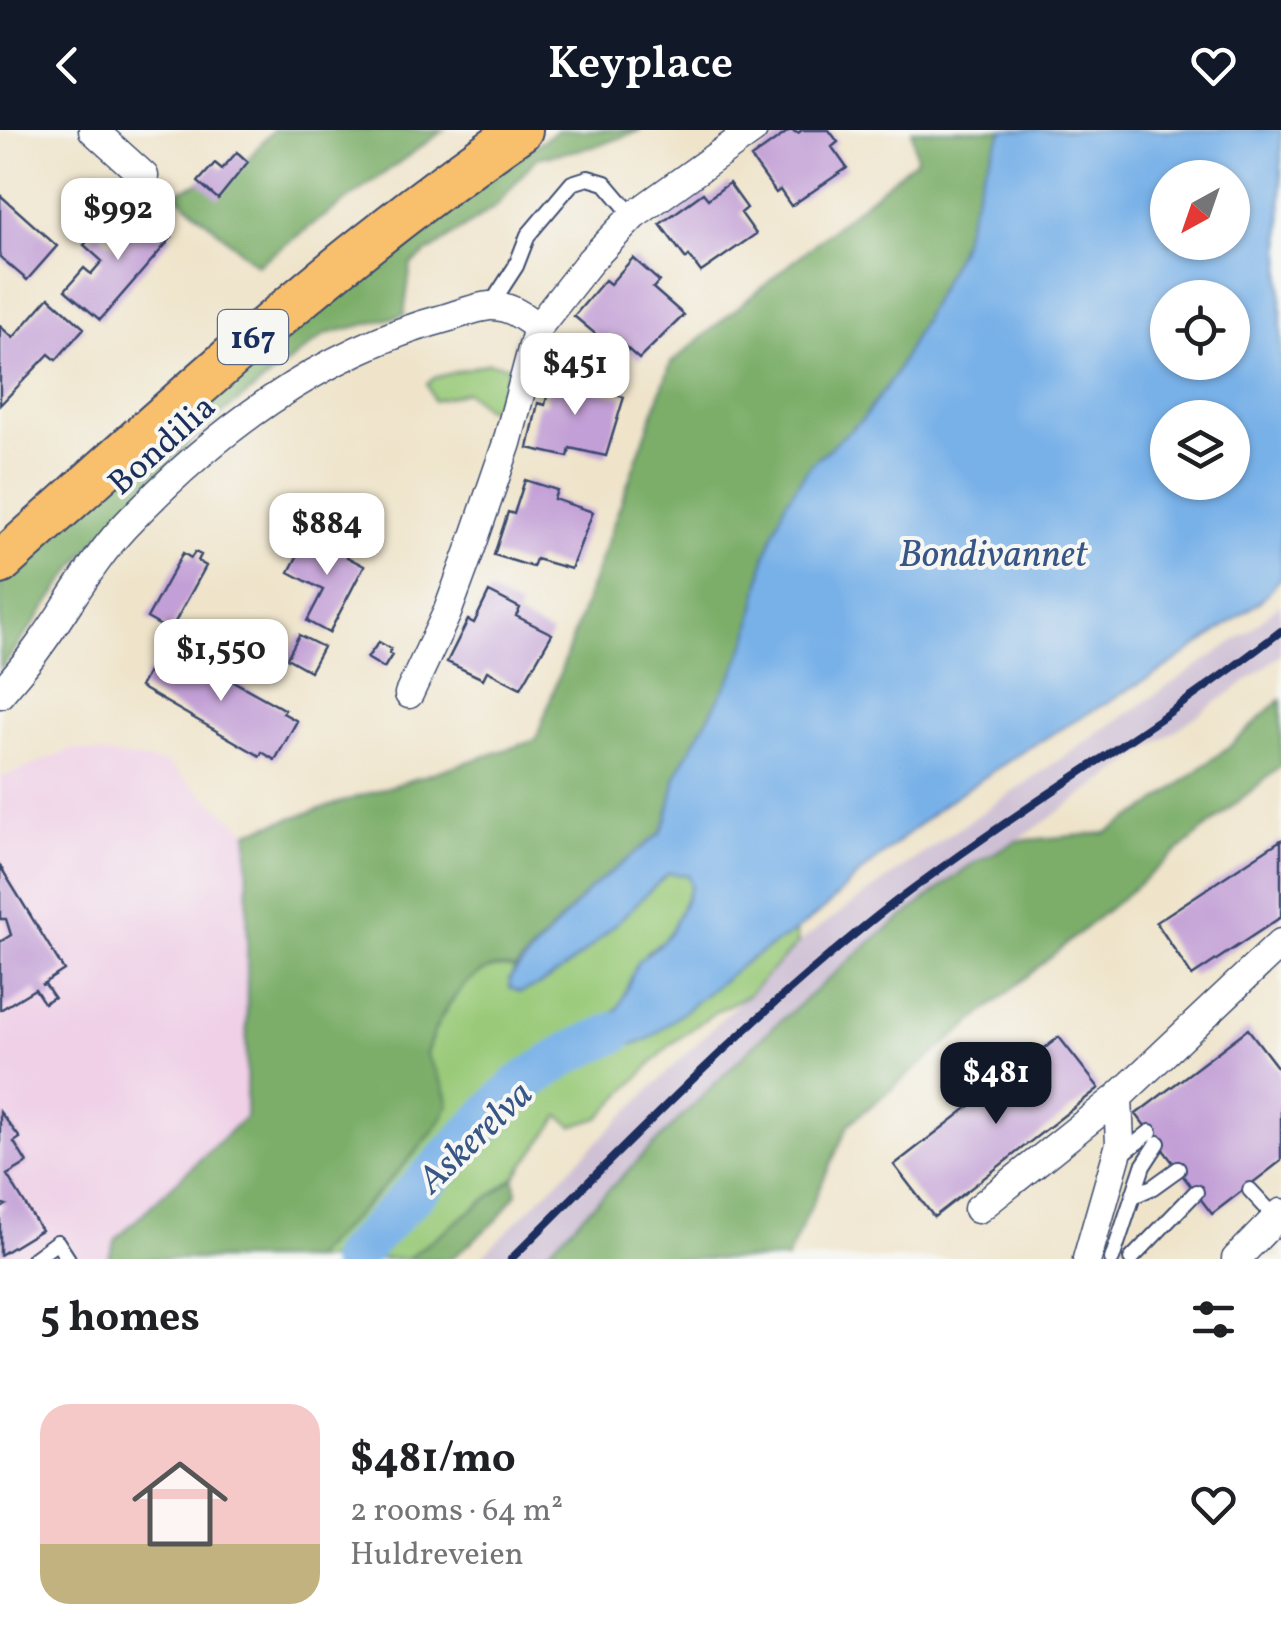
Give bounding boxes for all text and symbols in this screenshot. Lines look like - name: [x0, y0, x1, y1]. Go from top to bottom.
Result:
- text: Keyplace: [548, 34, 733, 97]
- icon: back: [40, 38, 95, 93]
- icon: heart: [1186, 38, 1241, 93]
- north arrow: [1150, 160, 1250, 260]
- map controls: [1150, 160, 1250, 500]
- pin: $992: [59, 178, 177, 263]
- text: $992: [83, 188, 153, 232]
- button: locate: [1150, 280, 1250, 380]
- road number: 167: [218, 310, 288, 364]
- pin: $451: [516, 333, 634, 418]
- text: $451: [542, 343, 608, 387]
- street label: Bondilia: [99, 385, 227, 508]
- button: layers: [1150, 400, 1250, 500]
- pin: $884: [268, 493, 386, 578]
- text: $884: [291, 503, 363, 547]
- water label: Bondivannet: [899, 530, 1088, 583]
- pin: $1,550: [140, 619, 302, 704]
- text: $1,550: [176, 629, 266, 673]
- pin: $481: [937, 1042, 1055, 1127]
- text: $481: [962, 1052, 1030, 1096]
- water label: Askerelva: [405, 1070, 546, 1208]
- text: 5 homes: [40, 1290, 200, 1349]
- icon: filters: [1186, 1292, 1241, 1347]
- text: $481/mo: [350, 1431, 516, 1490]
- icon: home: [120, 1444, 240, 1564]
- icon: heart: [1186, 1477, 1241, 1532]
- text: 2 rooms · 64 m²: [350, 1490, 563, 1534]
- text: Huldreveien: [350, 1534, 524, 1578]

